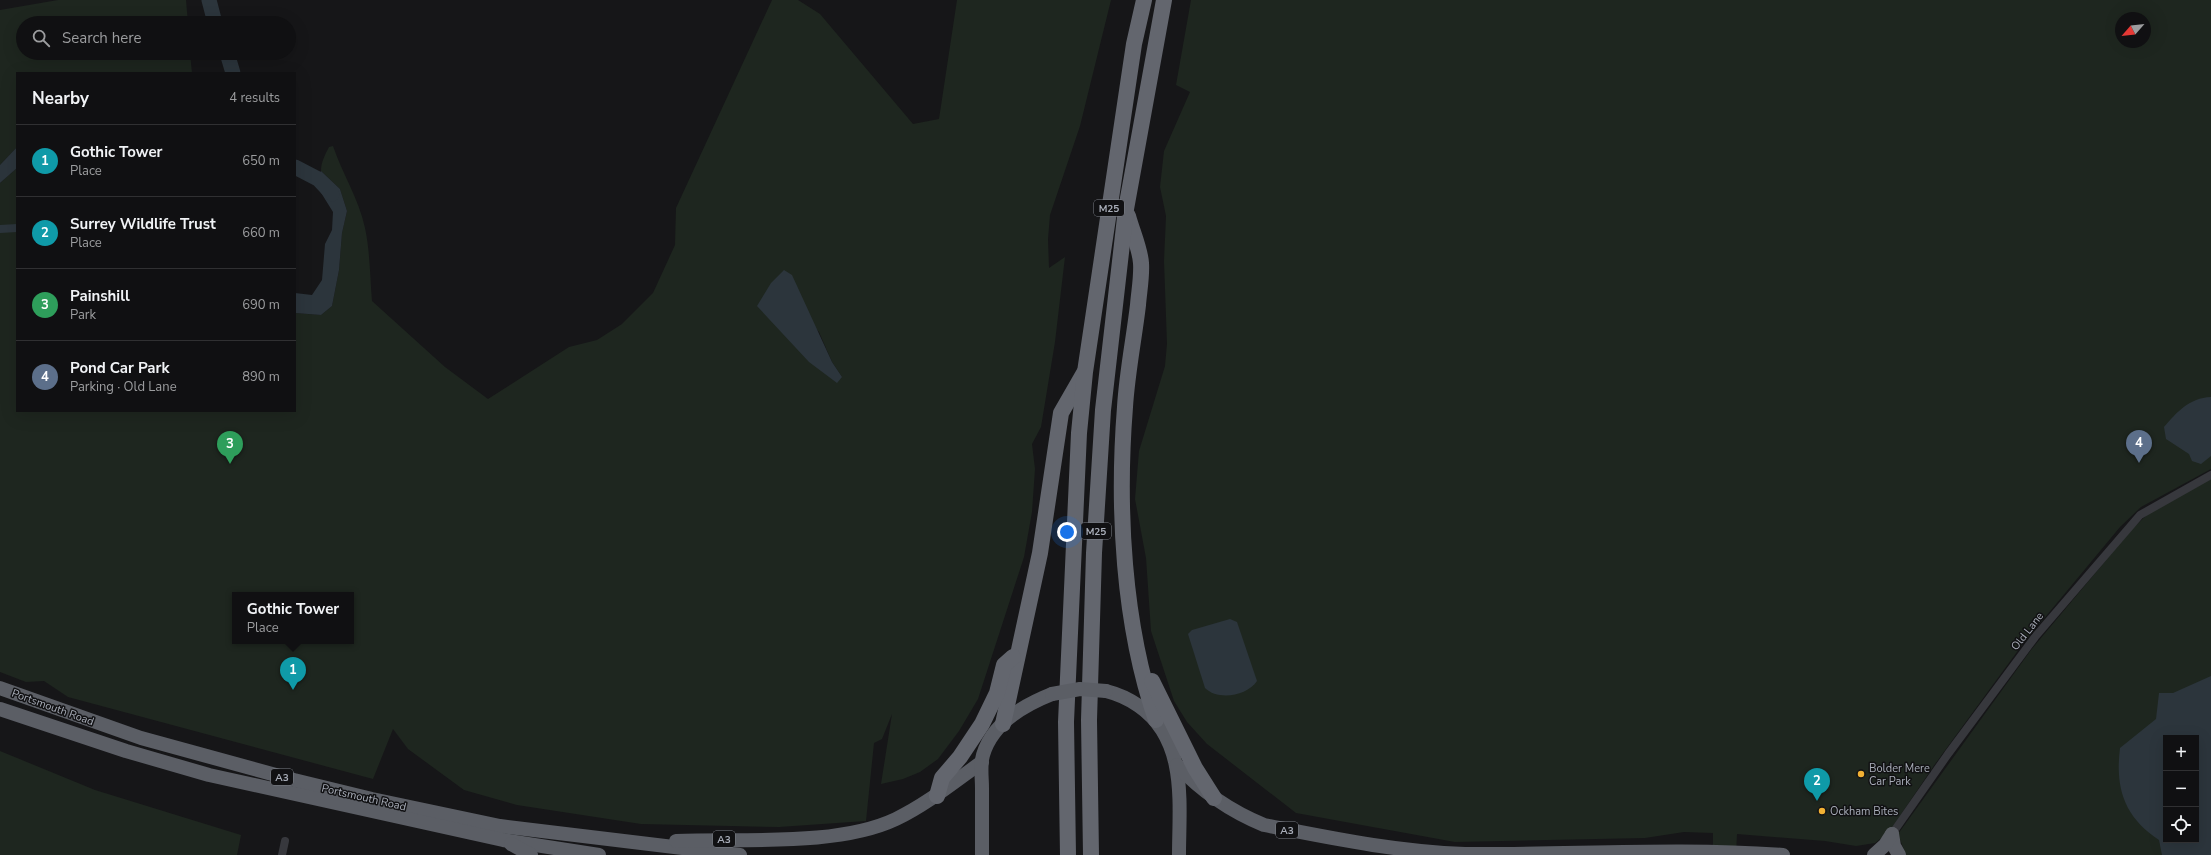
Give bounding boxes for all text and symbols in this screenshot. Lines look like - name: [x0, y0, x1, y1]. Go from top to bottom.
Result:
- north arrow: [2115, 12, 2151, 48]
- search box: [16, 16, 296, 60]
- icon: search: [30, 27, 52, 49]
- text: Search here: [62, 28, 142, 48]
- text: Nearby: [32, 87, 89, 110]
- text: 4 results: [229, 89, 280, 107]
- text: Gothic Tower: [70, 142, 162, 162]
- text: 1: [41, 152, 49, 170]
- text: 650 m: [242, 152, 280, 170]
- text: Place: [70, 162, 102, 180]
- road number: M25: [1094, 200, 1124, 216]
- text: Surrey Wildlife Trust: [70, 214, 216, 234]
- text: 2: [41, 224, 49, 242]
- text: 660 m: [242, 224, 280, 242]
- text: Place: [70, 234, 102, 252]
- text: Painshill: [70, 286, 130, 306]
- text: 3: [41, 296, 49, 314]
- text: 690 m: [242, 296, 280, 314]
- text: Park: [70, 306, 96, 324]
- text: Pond Car Park: [70, 358, 169, 378]
- text: 4: [41, 368, 49, 386]
- text: 890 m: [242, 368, 280, 386]
- text: Parking · Old Lane: [70, 378, 177, 396]
- pin: 4: [2126, 430, 2152, 463]
- pin: 3: [217, 431, 243, 464]
- your location: [1057, 522, 1077, 542]
- road number: M25: [1081, 523, 1111, 539]
- popup: [232, 592, 354, 644]
- text: Gothic Tower: [247, 599, 339, 619]
- street label: Old Lane: [2008, 609, 2047, 654]
- text: Place: [247, 619, 279, 637]
- pin: 1: [280, 657, 306, 690]
- street label: Portsmouth Road: [10, 686, 96, 729]
- map controls: [2163, 735, 2199, 843]
- button: +: [2163, 735, 2199, 771]
- place label: Bolder Mere Car Park: [1869, 761, 1930, 789]
- pin: 2: [1804, 768, 1830, 801]
- road number: A3: [271, 769, 293, 785]
- marker: Bolder Mere Car Park: [1856, 769, 1866, 779]
- button: −: [2163, 771, 2199, 807]
- street label: Portsmouth Road: [320, 780, 408, 815]
- place label: Ockham Bites: [1830, 804, 1898, 819]
- marker: Ockham Bites: [1817, 806, 1827, 816]
- button: locate: [2163, 807, 2199, 843]
- road number: A3: [1276, 822, 1298, 838]
- road number: A3: [713, 831, 735, 847]

